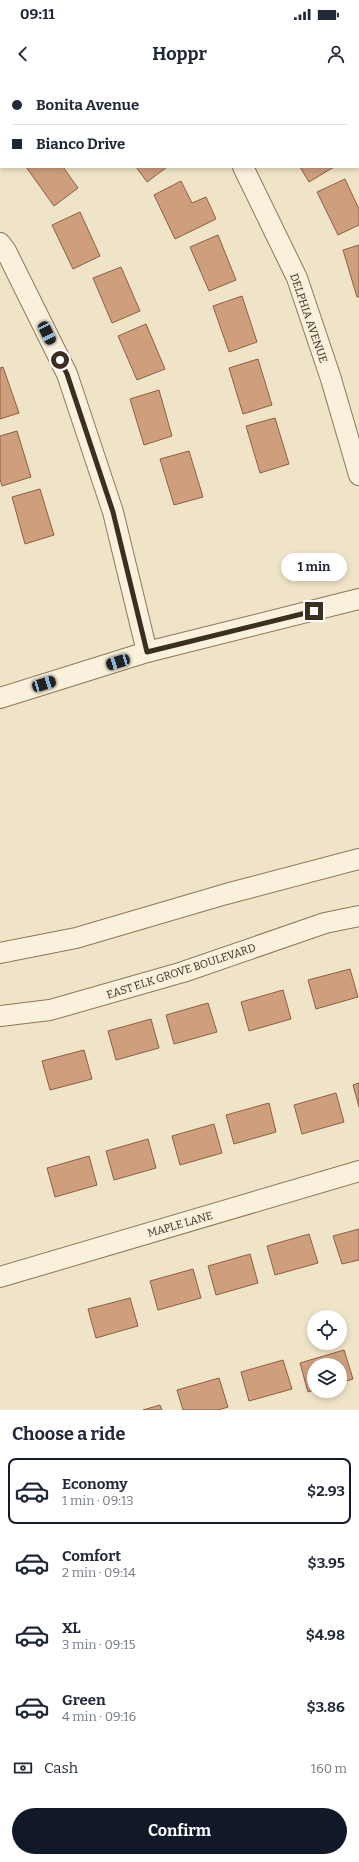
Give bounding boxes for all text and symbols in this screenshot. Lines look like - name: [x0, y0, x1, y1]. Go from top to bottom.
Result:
- text: 09:11: [20, 5, 55, 23]
- icon: back: [12, 43, 34, 65]
- text: Hoppr: [152, 43, 207, 65]
- icon: person: [325, 43, 347, 65]
- text: Bonita Avenue: [36, 96, 139, 114]
- text: Bianco Drive: [36, 135, 125, 153]
- street label: DELPHIA AVENUE: [287, 272, 330, 365]
- car: [36, 320, 58, 346]
- route start: [51, 351, 69, 369]
- callout: 1 min: [281, 553, 347, 581]
- text: 1 min: [298, 559, 330, 574]
- route end: [305, 602, 323, 620]
- car: [105, 653, 131, 671]
- car: [31, 675, 57, 693]
- street label: EAST ELK GROVE BOULEVARD: [105, 941, 258, 1002]
- street label: MAPLE LANE: [146, 1209, 214, 1240]
- map controls: [307, 1310, 347, 1398]
- button: locate: [307, 1310, 347, 1350]
- button: layers: [307, 1358, 347, 1398]
- text: Choose a ride: [12, 1423, 125, 1445]
- icon: car: [14, 1473, 50, 1509]
- text: Economy: [62, 1475, 128, 1493]
- text: $2.93: [307, 1482, 345, 1500]
- text: 1 min · 09:13: [62, 1493, 134, 1508]
- icon: car: [14, 1545, 50, 1581]
- text: Comfort: [62, 1547, 121, 1565]
- text: $3.95: [308, 1554, 345, 1572]
- text: 2 min · 09:14: [62, 1565, 136, 1580]
- icon: car: [14, 1617, 50, 1653]
- text: XL: [62, 1619, 81, 1637]
- text: $4.98: [306, 1626, 345, 1644]
- text: 3 min · 09:15: [62, 1637, 135, 1652]
- icon: car: [14, 1689, 50, 1725]
- text: Green: [62, 1691, 106, 1709]
- text: $3.86: [306, 1698, 345, 1716]
- text: 4 min · 09:16: [62, 1709, 136, 1724]
- icon: cash: [12, 1757, 34, 1779]
- text: Cash: [44, 1759, 78, 1777]
- text: 160 m: [311, 1761, 347, 1776]
- button: Confirm: [12, 1808, 347, 1854]

